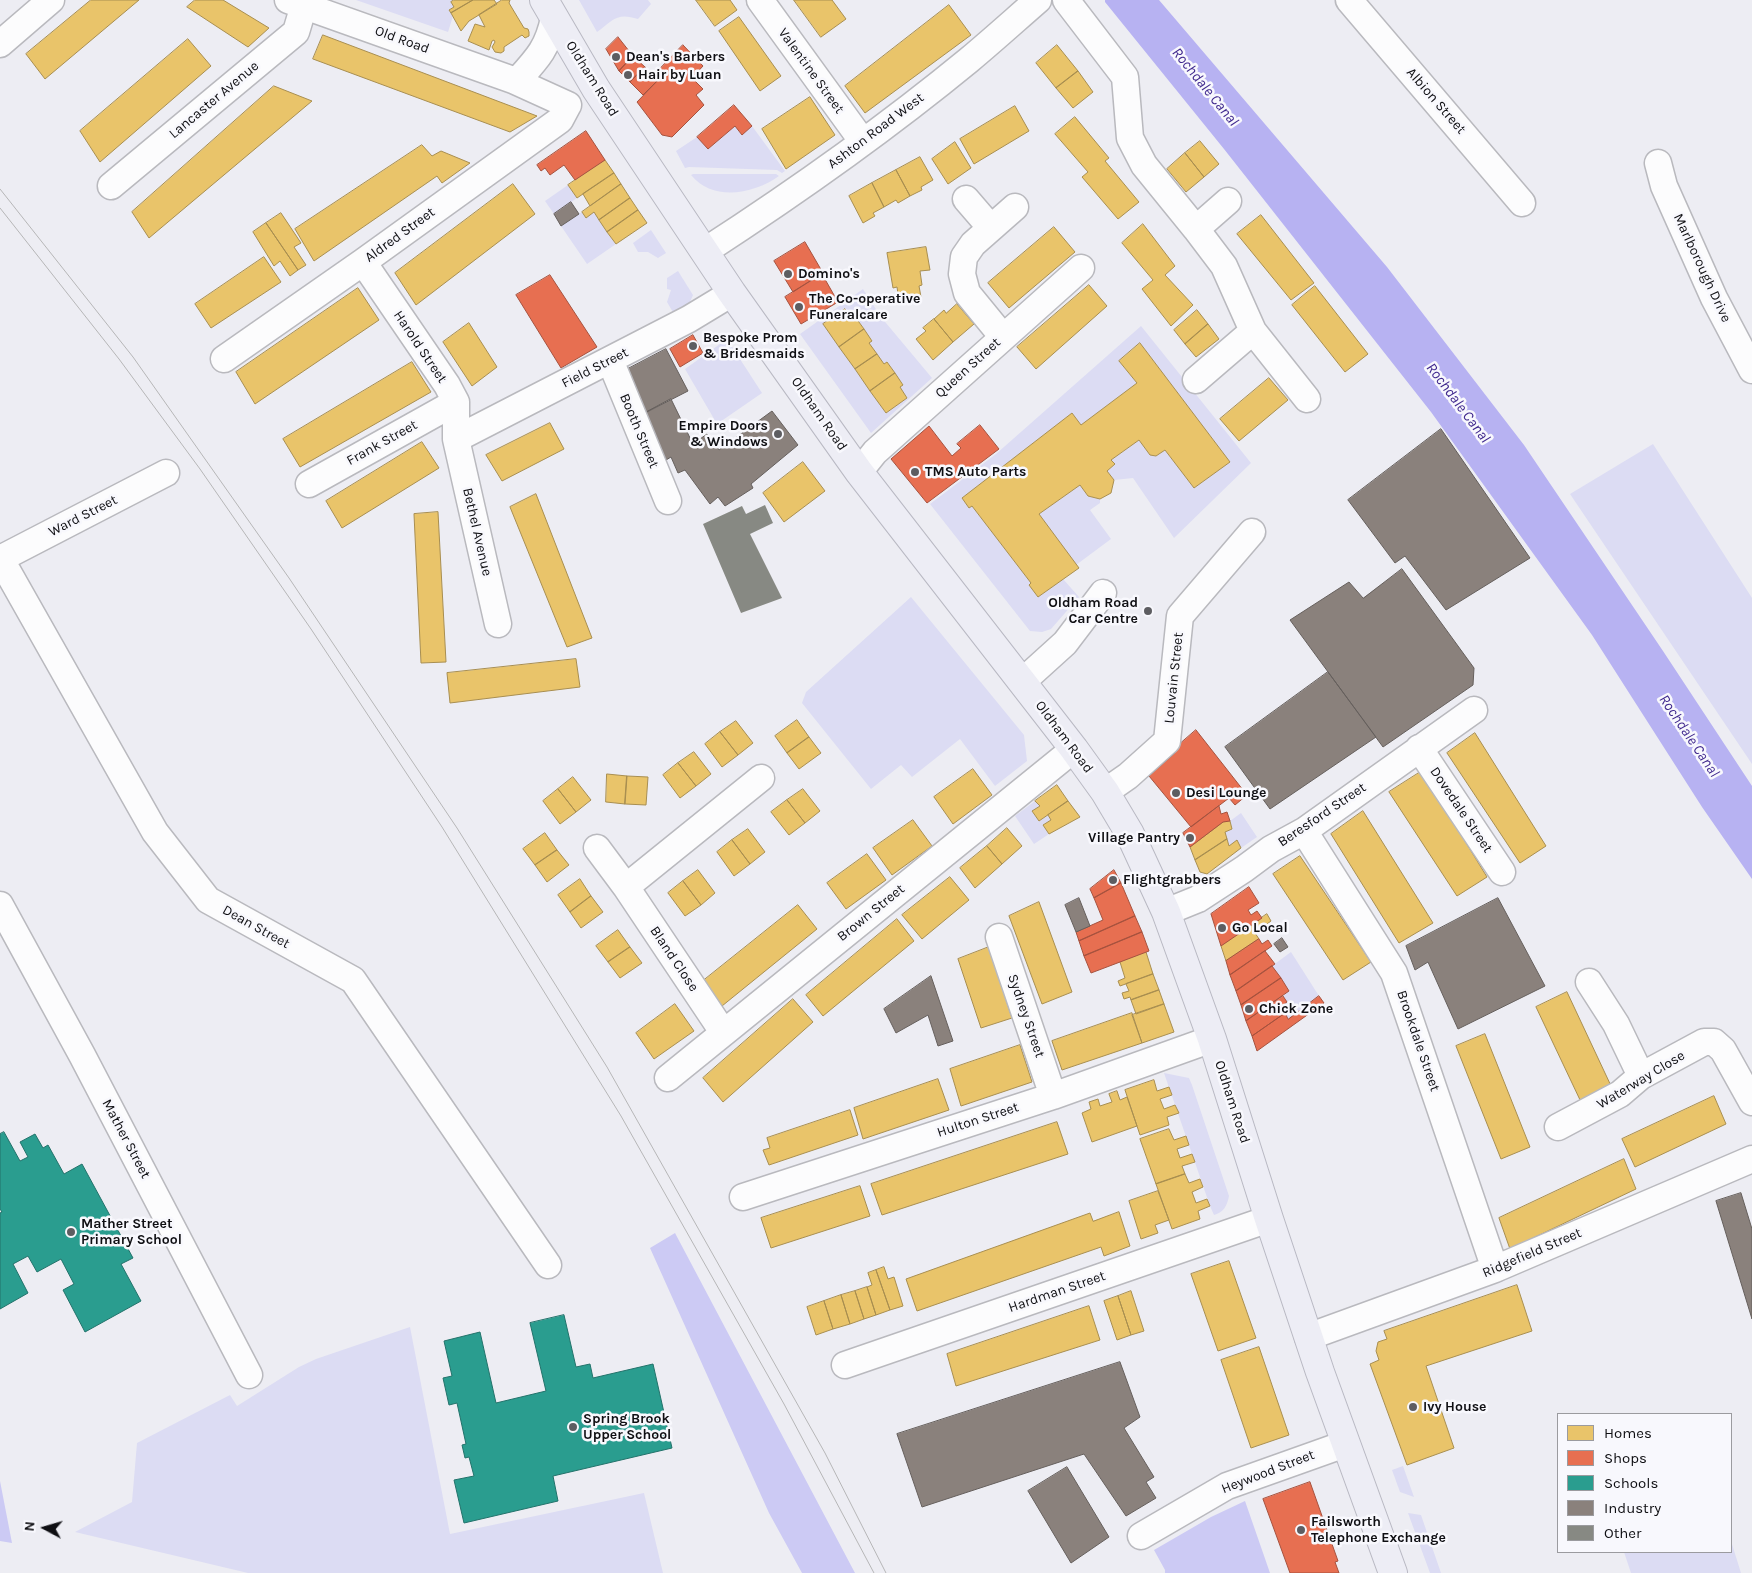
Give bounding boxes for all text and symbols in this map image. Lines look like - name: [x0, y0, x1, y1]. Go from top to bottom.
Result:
- street label: Old Road: [372, 22, 432, 58]
- street label: Valentine Street: [774, 25, 848, 117]
- street label: Oldham Road: [562, 38, 622, 120]
- water label: Rochdale Canal: [1168, 44, 1242, 130]
- place label: Dean's Barbers: [626, 49, 725, 65]
- marker: Dean's Barbers: [610, 51, 622, 63]
- street label: Lancaster Avenue: [166, 58, 262, 142]
- street label: Albion Street: [1403, 64, 1469, 138]
- place label: Hair by Luan: [638, 67, 721, 83]
- marker: Hair by Luan: [622, 69, 634, 81]
- street label: Ashton Road West: [825, 89, 927, 173]
- street label: Aldred Street: [362, 204, 438, 266]
- street label: Marlborough Drive: [1669, 211, 1735, 325]
- place label: Domino's: [798, 266, 860, 282]
- marker: Domino's: [782, 268, 794, 280]
- place label: The Co-operative Funeralcare: [809, 291, 921, 324]
- marker: The Co-operative Funeralcare: [793, 301, 805, 313]
- street label: Harold Street: [390, 308, 450, 386]
- place label: Bespoke Prom & Bridesmaids: [703, 330, 805, 362]
- street label: Queen Street: [932, 334, 1004, 402]
- marker: Bespoke Prom & Bridesmaids: [687, 340, 699, 352]
- street label: Field Street: [559, 344, 631, 392]
- water label: Rochdale Canal: [1422, 359, 1494, 447]
- street label: Oldham Road: [787, 374, 851, 454]
- street label: Booth Street: [616, 391, 662, 471]
- street label: Frank Street: [344, 417, 420, 469]
- place label: Empire Doors & Windows: [679, 418, 768, 451]
- marker: Empire Doors & Windows: [772, 428, 784, 440]
- place label: TMS Auto Parts: [925, 464, 1026, 480]
- marker: TMS Auto Parts: [909, 466, 921, 478]
- street label: Bethel Avenue: [459, 486, 495, 578]
- street label: Ward Street: [46, 492, 120, 540]
- place label: Oldham Road Car Centre: [1048, 595, 1138, 628]
- marker: Oldham Road Car Centre: [1142, 605, 1154, 617]
- street label: Louvain Street: [1161, 631, 1187, 725]
- water label: Rochdale Canal: [1655, 691, 1723, 781]
- street label: Oldham Road: [1031, 698, 1097, 776]
- street label: Dovedale Street: [1426, 764, 1496, 856]
- street label: Beresford Street: [1275, 779, 1369, 851]
- place label: Desi Lounge: [1186, 785, 1266, 801]
- marker: Desi Lounge: [1170, 787, 1182, 799]
- place label: Village Pantry: [1088, 830, 1180, 846]
- marker: Village Pantry: [1184, 832, 1196, 844]
- place label: Flightgrabbers: [1123, 872, 1221, 888]
- marker: Flightgrabbers: [1107, 874, 1119, 886]
- street label: Brown Street: [834, 881, 908, 945]
- street label: Dean Street: [219, 902, 293, 952]
- place label: Go Local: [1232, 920, 1288, 936]
- marker: Go Local: [1216, 922, 1228, 934]
- street label: Bland Close: [646, 923, 702, 995]
- street label: Sydney Street: [1004, 972, 1048, 1060]
- street label: Brookdale Street: [1393, 988, 1443, 1094]
- place label: Chick Zone: [1259, 1001, 1333, 1017]
- marker: Chick Zone: [1243, 1003, 1255, 1015]
- street label: Waterway Close: [1594, 1047, 1688, 1113]
- street label: Oldham Road: [1211, 1058, 1253, 1146]
- street label: Mather Street: [98, 1097, 154, 1181]
- street label: Hulton Street: [935, 1099, 1021, 1141]
- place label: Mather Street Primary School: [81, 1216, 182, 1248]
- street label: Ridgefield Street: [1480, 1225, 1584, 1281]
- marker: Mather Street Primary School: [65, 1226, 77, 1238]
- street label: Hardman Street: [1006, 1268, 1108, 1316]
- place label: Ivy House: [1423, 1399, 1487, 1415]
- marker: Ivy House: [1407, 1401, 1419, 1413]
- place label: Spring Brook Upper School: [583, 1411, 671, 1444]
- legend: [1557, 1413, 1732, 1553]
- marker: Spring Brook Upper School: [567, 1421, 579, 1433]
- text: Homes: [1604, 1424, 1652, 1442]
- street label: Heywood Street: [1219, 1446, 1317, 1498]
- text: Shops: [1604, 1449, 1647, 1467]
- text: Schools: [1604, 1474, 1658, 1492]
- text: Industry: [1604, 1499, 1661, 1517]
- north arrow: [20, 1503, 70, 1553]
- place label: Failsworth Telephone Exchange: [1311, 1514, 1446, 1546]
- text: N: [21, 1521, 39, 1532]
- marker: Failsworth Telephone Exchange: [1295, 1524, 1307, 1536]
- text: Other: [1604, 1524, 1642, 1542]

